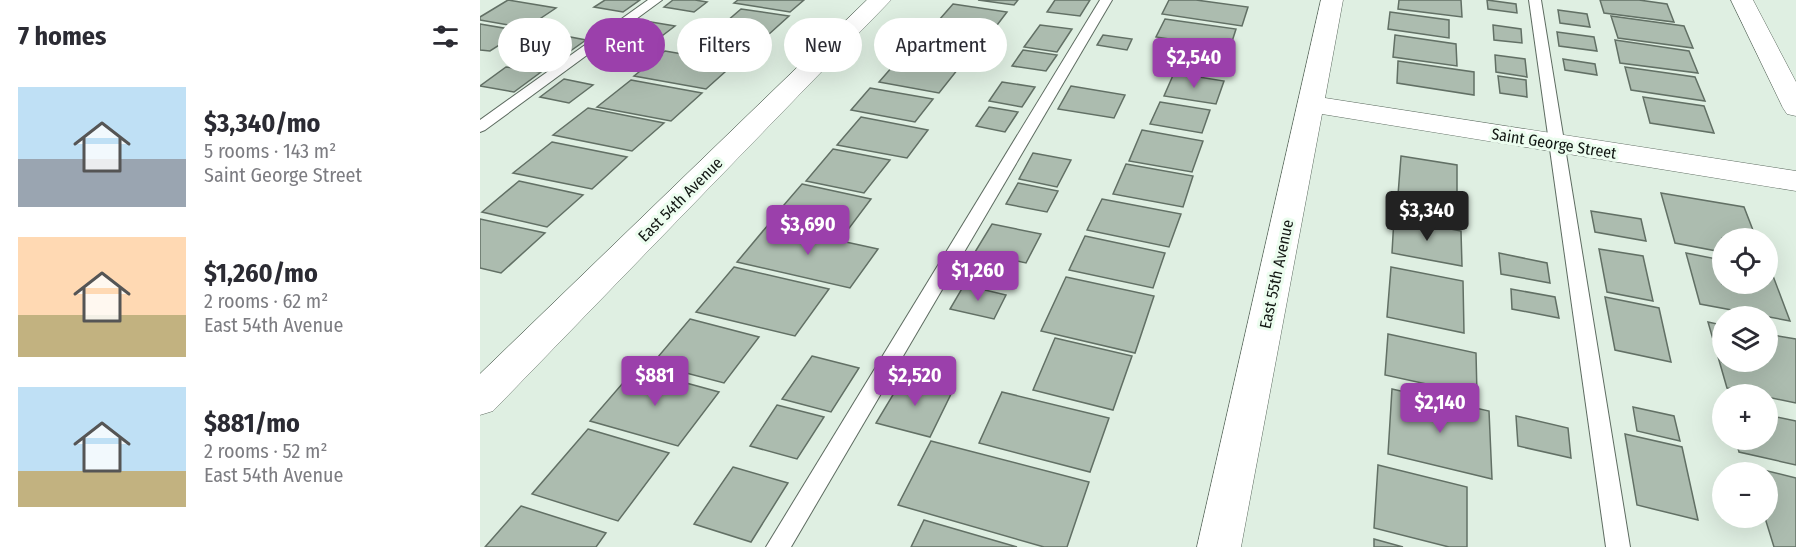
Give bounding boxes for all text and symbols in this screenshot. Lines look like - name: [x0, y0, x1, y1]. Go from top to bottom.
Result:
- chip: Buy: [498, 18, 572, 72]
- chip: Rent: [584, 18, 665, 72]
- chip: Filters: [677, 18, 772, 72]
- chip: New: [784, 18, 862, 72]
- chip: Apartment: [874, 18, 1007, 72]
- icon: filters: [429, 20, 462, 53]
- text: 7 homes: [18, 21, 106, 52]
- pin: $2,540: [1145, 38, 1243, 89]
- text: $2,540: [1167, 45, 1221, 69]
- text: $3,340/mo: [204, 108, 320, 139]
- icon: home: [66, 111, 138, 183]
- street label: Saint George Street: [1490, 124, 1619, 163]
- text: 5 rooms · 143 m²: [204, 139, 336, 163]
- street label: East 54th Avenue: [634, 153, 727, 245]
- text: Saint George Street: [204, 163, 362, 187]
- pin: $3,340: [1378, 191, 1476, 242]
- text: $3,340: [1400, 198, 1454, 222]
- pin: $3,690: [759, 205, 857, 256]
- text: $3,690: [780, 212, 836, 236]
- street label: East 55th Avenue: [1256, 218, 1297, 330]
- map controls: [1712, 228, 1778, 528]
- button: locate: [1712, 228, 1778, 294]
- pin: $1,260: [929, 251, 1027, 302]
- text: $1,260/mo: [204, 258, 318, 289]
- text: $1,260: [952, 258, 1004, 282]
- icon: home: [66, 261, 138, 333]
- text: 2 rooms · 62 m²: [204, 289, 328, 313]
- button: layers: [1712, 306, 1778, 372]
- text: East 54th Avenue: [204, 313, 343, 337]
- pin: $881: [619, 356, 691, 407]
- pin: $2,520: [866, 356, 964, 407]
- text: $881: [635, 363, 675, 387]
- text: $2,520: [888, 363, 942, 387]
- pin: $2,140: [1391, 383, 1489, 434]
- button: +: [1712, 384, 1778, 450]
- text: $2,140: [1414, 390, 1466, 414]
- text: $881/mo: [204, 408, 300, 439]
- icon: home: [66, 411, 138, 483]
- text: 2 rooms · 52 m²: [204, 439, 328, 463]
- button: −: [1712, 462, 1778, 528]
- text: East 54th Avenue: [204, 463, 343, 487]

